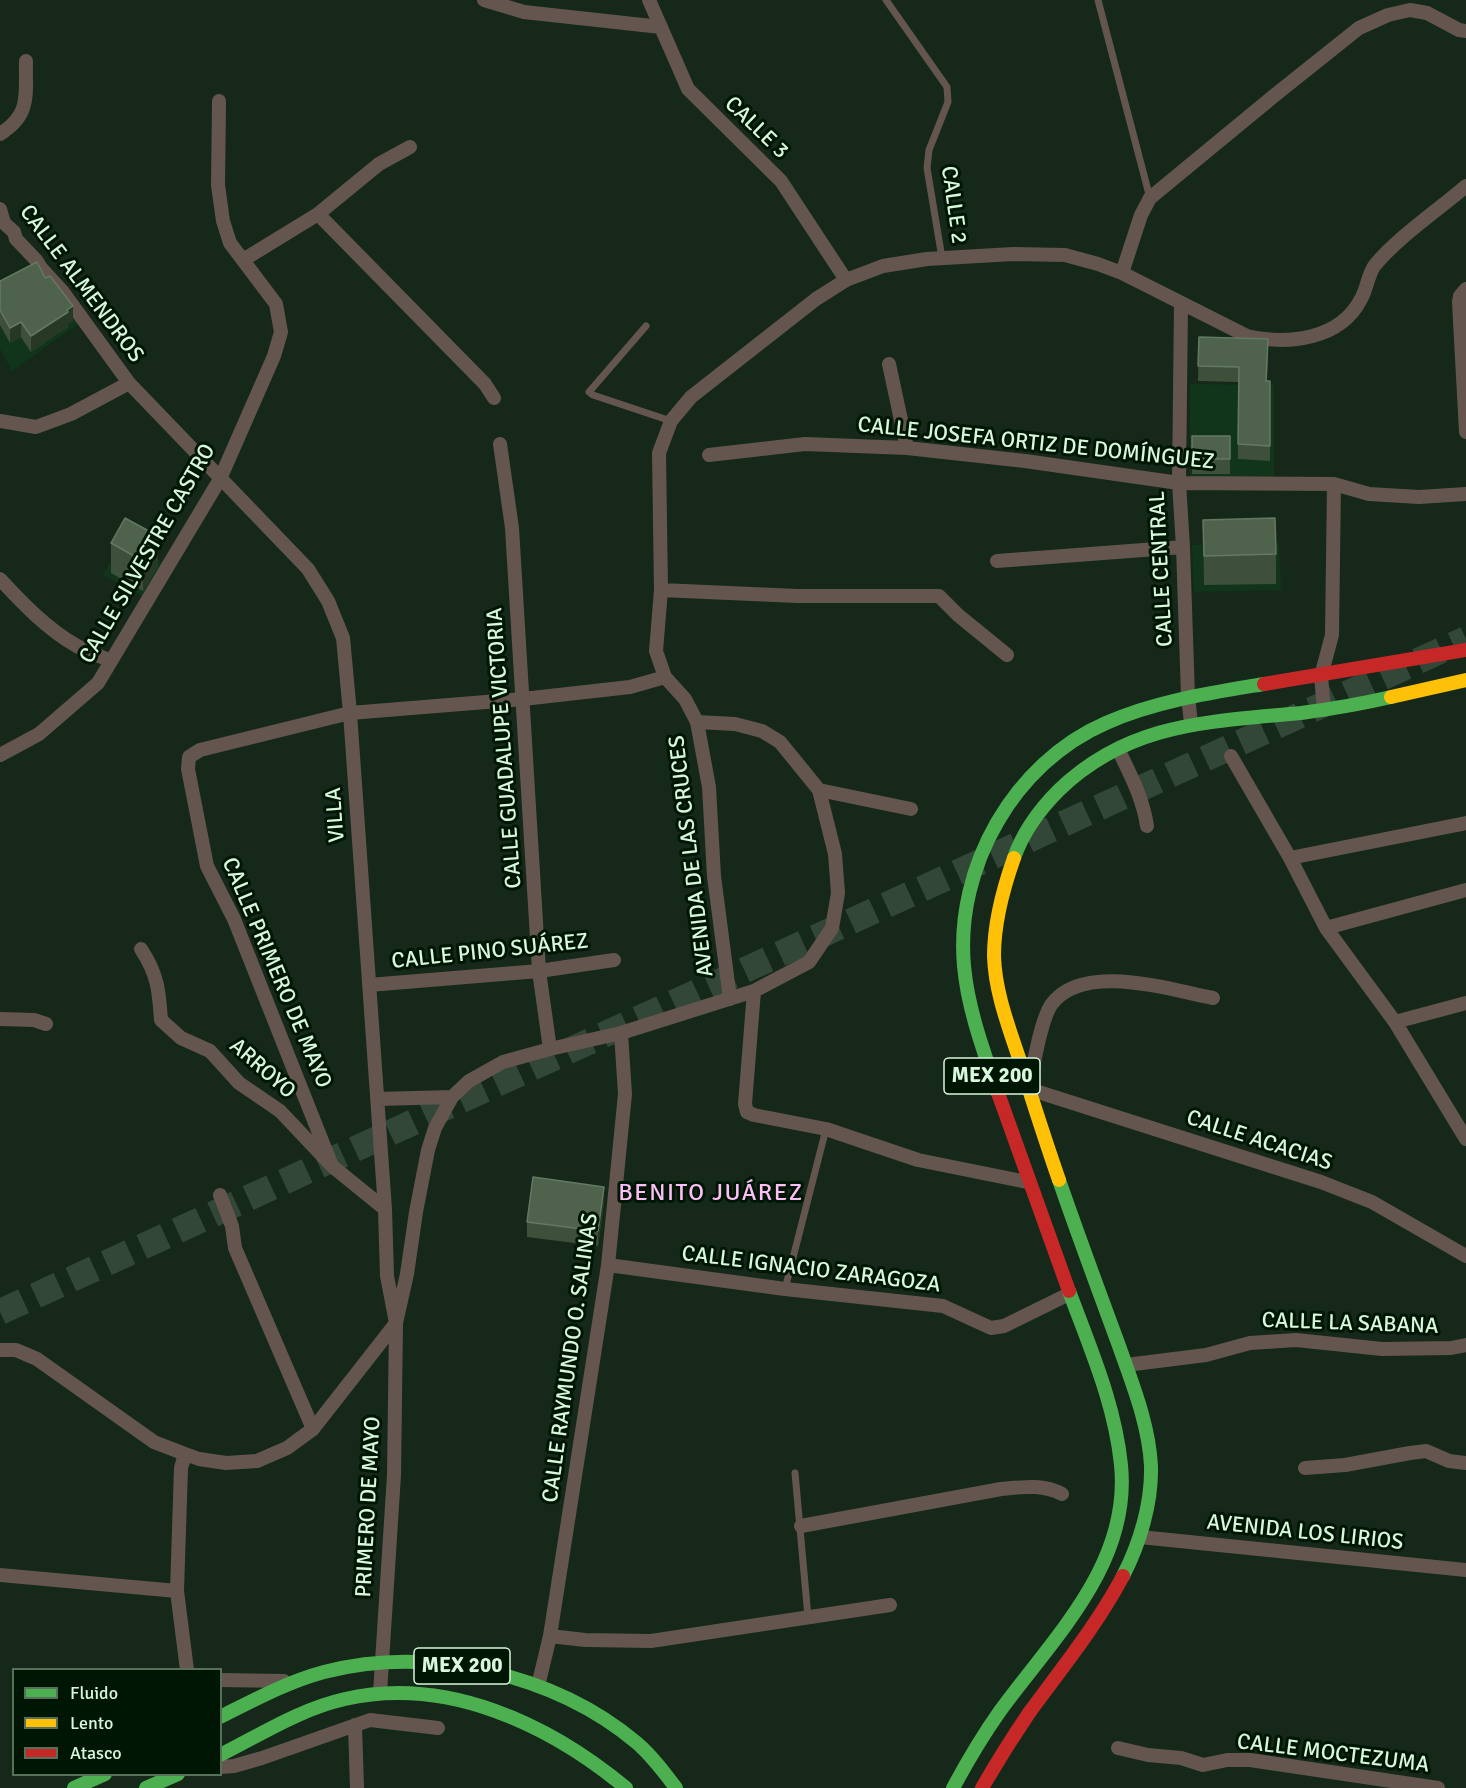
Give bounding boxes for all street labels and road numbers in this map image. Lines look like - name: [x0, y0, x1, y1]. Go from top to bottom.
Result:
- street label: CALLE 3: [719, 91, 793, 165]
- street label: CALLE 2: [934, 164, 972, 246]
- street label: CALLE ALMENDROS: [13, 200, 149, 368]
- street label: CALLE JOSEFA ORTIZ DE DOMÍNGUEZ: [856, 412, 1216, 476]
- street label: CALLE SILVESTRE CASTRO: [74, 439, 222, 669]
- street label: CALLE CENTRAL: [1145, 490, 1179, 648]
- street label: CALLE GUADALUPE VICTORIA: [482, 607, 528, 889]
- street label: AVENIDA DE LAS CRUCES: [664, 734, 720, 978]
- street label: VILLA: [321, 787, 351, 843]
- street label: CALLE PRIMERO DE MAYO: [215, 854, 337, 1092]
- street label: CALLE PINO SUÁREZ: [390, 929, 590, 975]
- street label: ARROYO: [224, 1033, 300, 1105]
- road number: MEX 200: [944, 1058, 1040, 1094]
- street label: CALLE ACACIAS: [1183, 1105, 1335, 1177]
- street label: CALLE RAYMUNDO O. SALINAS: [538, 1212, 604, 1504]
- street label: CALLE IGNACIO ZARAGOZA: [680, 1241, 942, 1299]
- street label: CALLE LA SABANA: [1261, 1308, 1439, 1340]
- street label: PRIMERO DE MAYO: [351, 1416, 387, 1598]
- street label: AVENIDA LOS LIRIOS: [1205, 1510, 1405, 1556]
- road number: MEX 200: [414, 1648, 510, 1684]
- street label: CALLE MOCTEZUMA: [1235, 1729, 1431, 1779]

